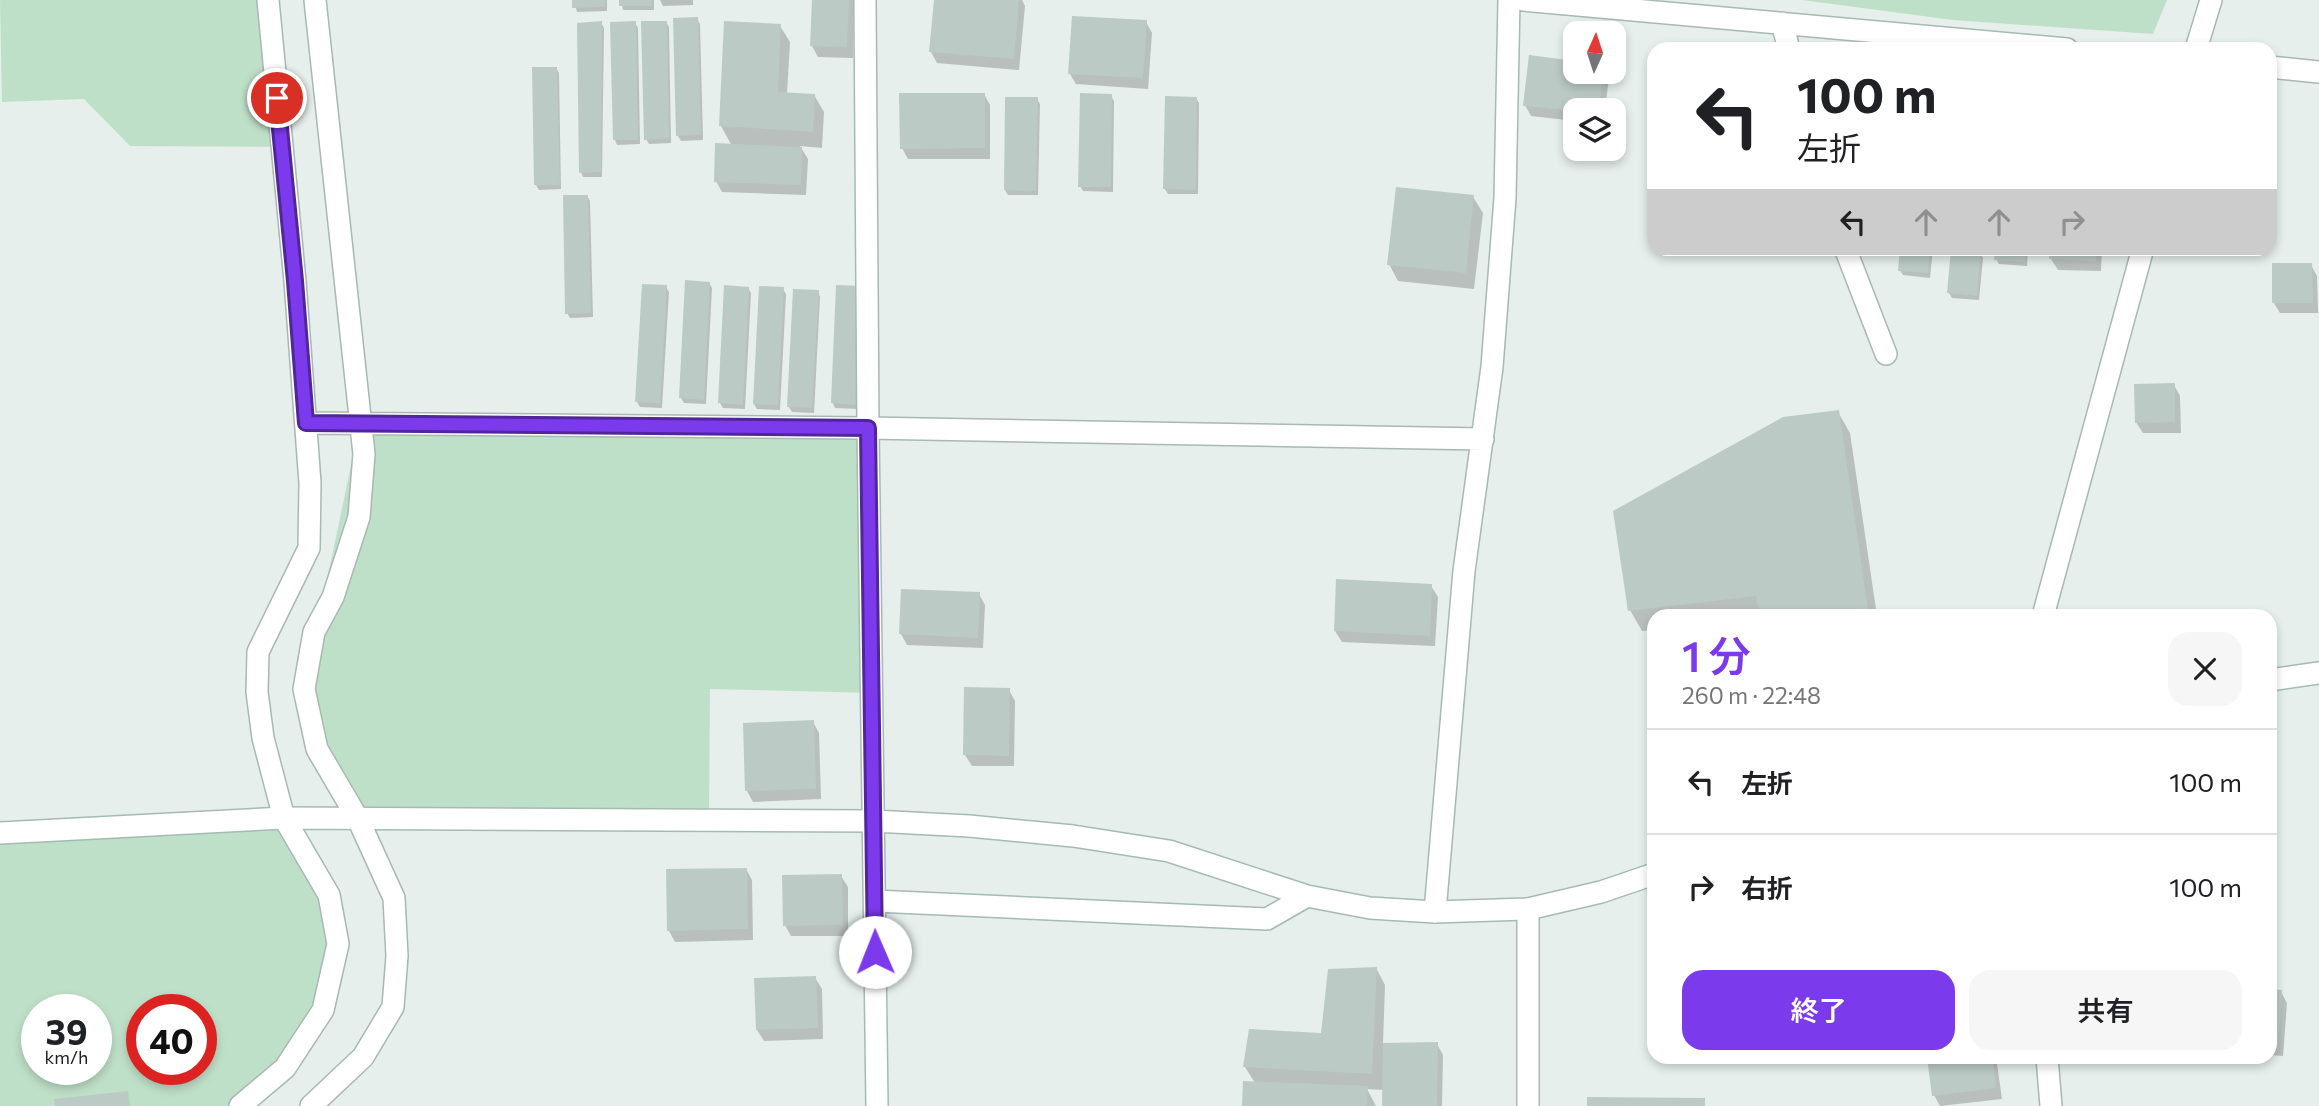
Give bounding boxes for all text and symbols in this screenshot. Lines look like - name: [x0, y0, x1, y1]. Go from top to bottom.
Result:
- north arrow: [1563, 21, 1626, 84]
- map controls: [1563, 21, 1626, 161]
- text: 100 m: [1797, 63, 1936, 123]
- pin: [247, 68, 307, 128]
- icon: left: [1682, 70, 1773, 161]
- icon: arrive: [258, 79, 296, 117]
- button: layers: [1563, 98, 1626, 161]
- text: 左折: [1797, 127, 1861, 167]
- icon: left: [1834, 203, 1872, 241]
- icon: ahead: [1907, 203, 1945, 241]
- icon: ahead: [1980, 203, 2018, 241]
- icon: right: [2053, 203, 2091, 241]
- text: 1 分: [1682, 629, 1751, 681]
- button: close: [2168, 632, 2242, 706]
- text: 260 m · 22:48: [1682, 681, 1821, 709]
- icon: left: [1682, 763, 1720, 801]
- text: 100 m: [2169, 766, 2242, 797]
- text: 左折: [1741, 767, 1793, 798]
- icon: right: [1682, 868, 1720, 906]
- text: 100 m: [2169, 871, 2242, 902]
- text: 右折: [1741, 872, 1793, 903]
- position arrow: [838, 915, 912, 989]
- button: 終了: [1682, 970, 1955, 1050]
- button: 共有: [1969, 970, 2242, 1050]
- speed limit sign: 40: [126, 994, 217, 1085]
- text: 39: [46, 1009, 87, 1052]
- text: km/h: [45, 1046, 88, 1068]

